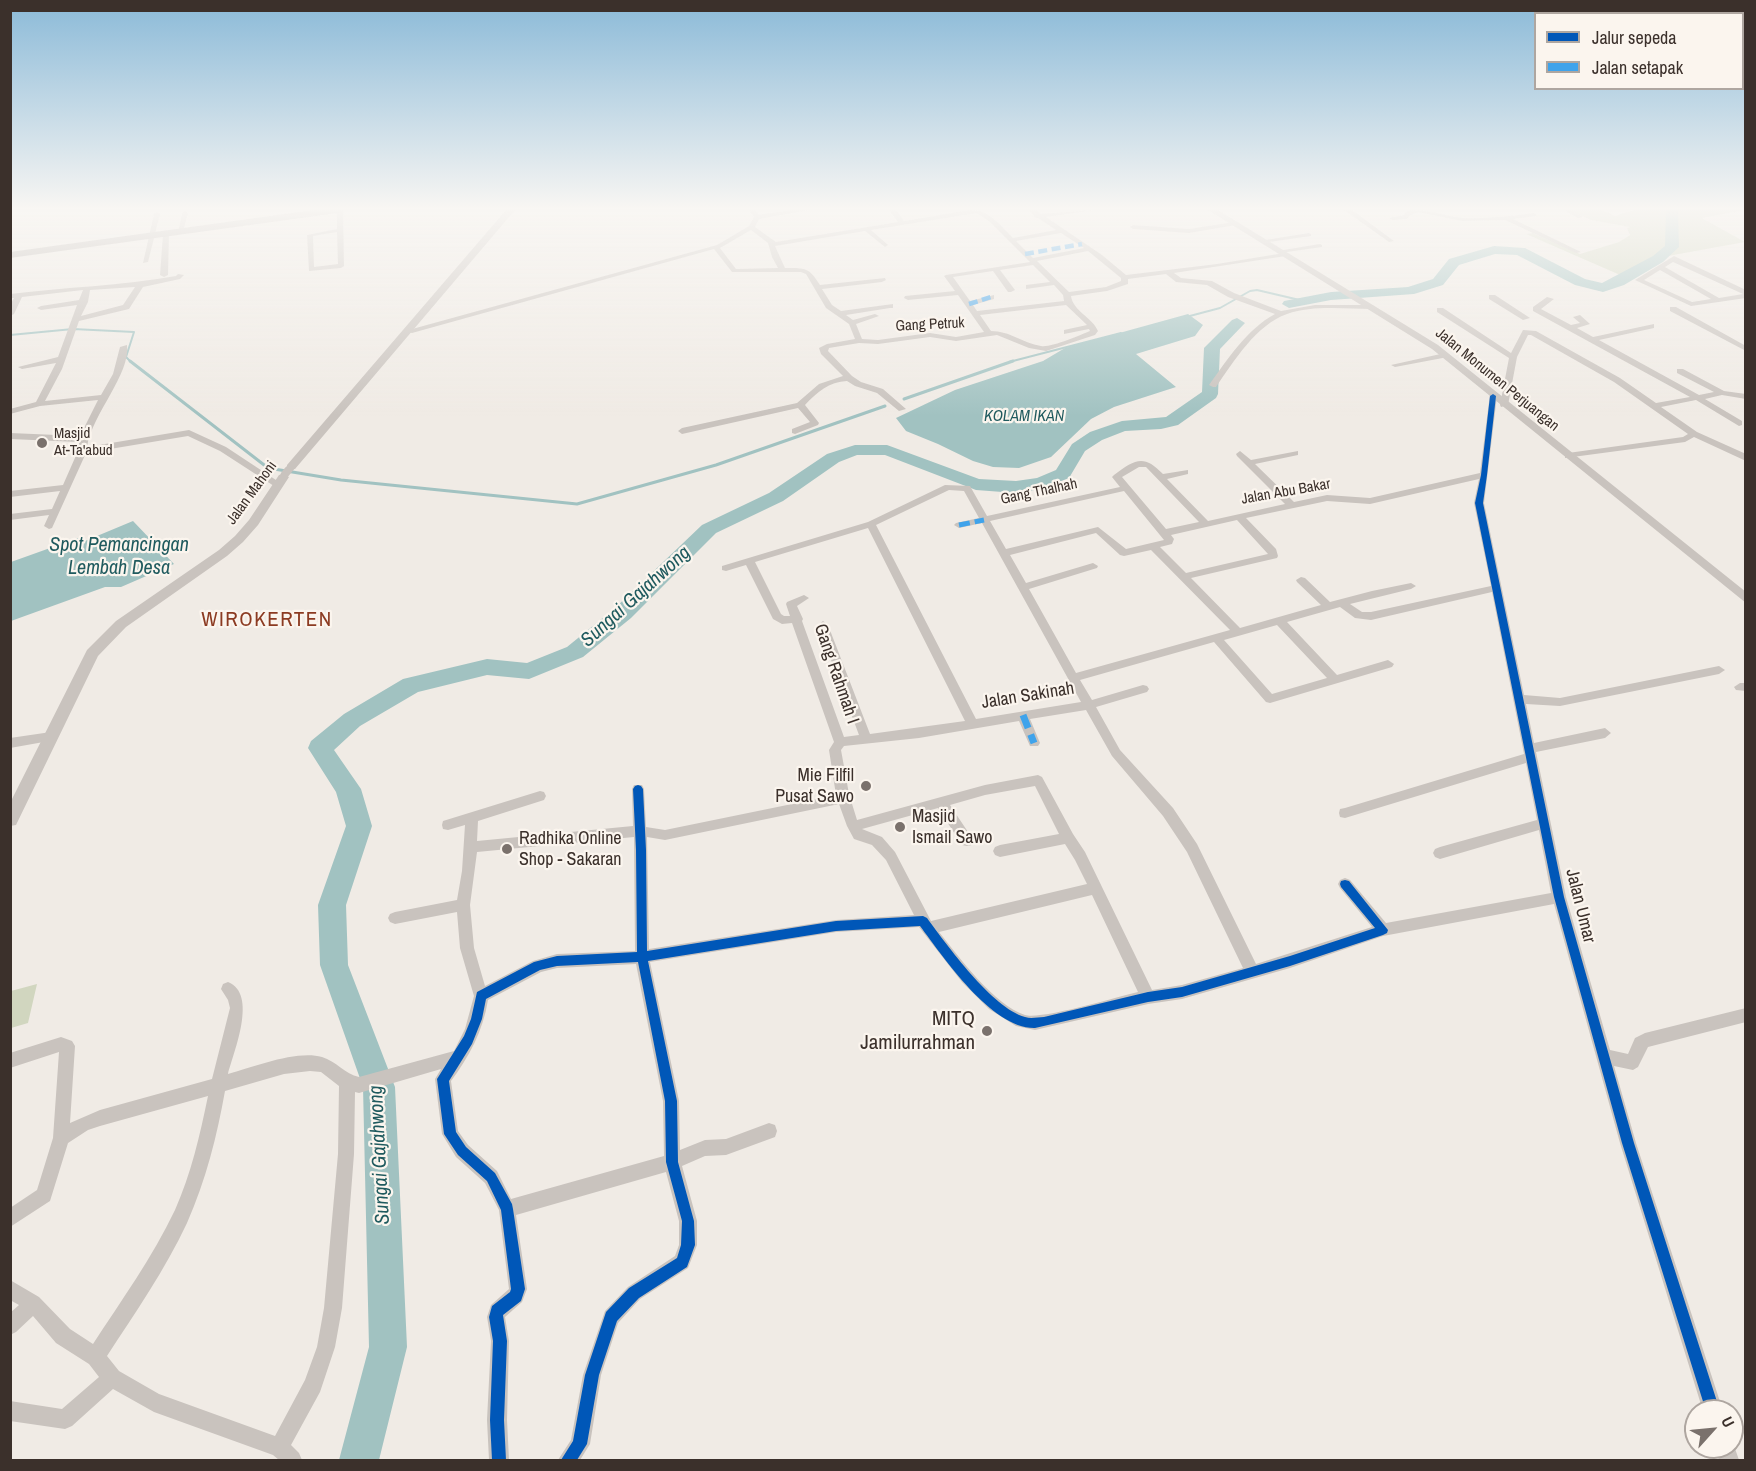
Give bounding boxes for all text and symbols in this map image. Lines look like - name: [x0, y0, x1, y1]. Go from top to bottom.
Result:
- legend: [1534, 12, 1744, 90]
- text: Jalur sepeda: [1592, 25, 1677, 50]
- text: Jalan setapak: [1592, 55, 1683, 80]
- street label: Gang Petruk: [895, 314, 965, 336]
- street label: Jalan Monumen Perjuangan: [1432, 325, 1562, 435]
- water label: KOLAM IKAN: [984, 407, 1064, 427]
- place label: Masjid At-Ta'abud: [54, 425, 113, 460]
- marker: Masjid At-Ta'abud: [35, 436, 49, 450]
- street label: Jalan Mahoni: [223, 458, 281, 528]
- street label: Gang Thalhah: [999, 475, 1079, 509]
- street label: Jalan Abu Bakar: [1240, 475, 1332, 509]
- water label: Spot Pemancingan Lembah Desa: [49, 534, 189, 581]
- water label: Sungai Gajahwong: [576, 541, 696, 653]
- district label: WIROKERTEN: [201, 607, 333, 633]
- street label: Gang Rahmah I: [809, 621, 863, 727]
- street label: Jalan Sakinah: [980, 678, 1076, 714]
- place label: Mie Filfil Pusat Sawo: [775, 765, 854, 808]
- marker: Mie Filfil Pusat Sawo: [859, 779, 873, 793]
- place label: Masjid Ismail Sawo: [912, 806, 992, 848]
- marker: Masjid Ismail Sawo: [893, 820, 907, 834]
- place label: Radhika Online Shop - Sakaran: [519, 828, 622, 870]
- marker: Radhika Online Shop - Sakaran: [500, 842, 514, 856]
- street label: Jalan Umar: [1560, 867, 1600, 945]
- place label: MITQ Jamilurrahman: [860, 1006, 975, 1056]
- marker: MITQ Jamilurrahman: [980, 1024, 994, 1038]
- water label: Sungai Gajahwong: [364, 1085, 396, 1225]
- north arrow: [1684, 1399, 1744, 1459]
- text: U: [1716, 1413, 1740, 1431]

